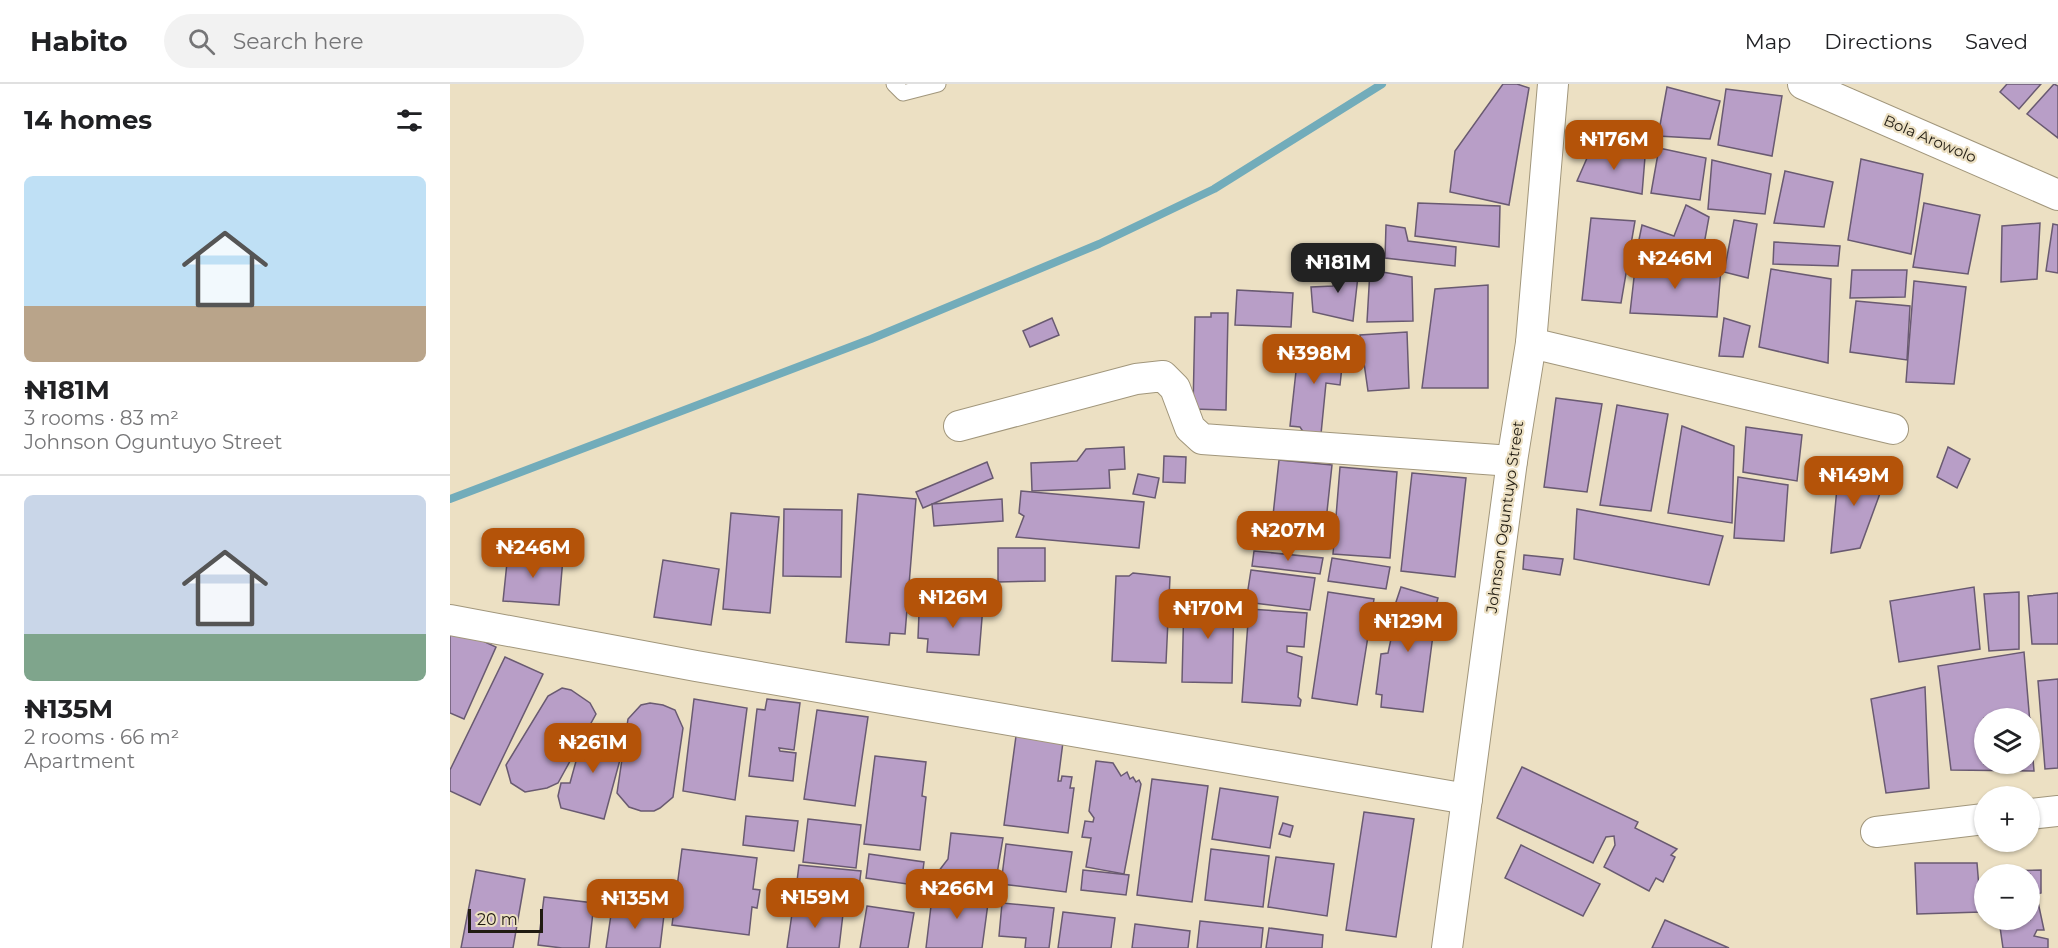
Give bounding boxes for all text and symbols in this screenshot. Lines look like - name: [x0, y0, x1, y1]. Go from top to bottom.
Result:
- search box: [164, 14, 584, 68]
- text: Habito: [30, 24, 128, 58]
- icon: search: [185, 25, 218, 58]
- text: Search here: [233, 28, 364, 55]
- text: Map: [1745, 29, 1791, 54]
- text: Directions: [1824, 29, 1932, 54]
- text: Saved: [1965, 29, 2028, 54]
- text: 14 homes: [24, 104, 152, 136]
- icon: filters: [393, 104, 426, 137]
- street label: Bola Arowolo: [1881, 110, 1980, 167]
- pin: ₦176M: [1572, 120, 1656, 171]
- text: ₦176M: [1579, 127, 1649, 151]
- icon: home: [171, 215, 279, 323]
- pin: ₦246M: [1633, 239, 1717, 290]
- pin: ₦181M: [1296, 243, 1380, 294]
- text: ₦246M: [1637, 246, 1713, 270]
- text: ₦181M: [1305, 250, 1371, 274]
- pin: ₦398M: [1272, 334, 1356, 385]
- text: ₦398M: [1277, 341, 1351, 365]
- text: ₦181M: [24, 374, 110, 406]
- text: 3 rooms · 83 m²: [24, 406, 179, 430]
- street label: Johnson Oguntuyo Street: [1481, 420, 1527, 615]
- text: Johnson Oguntuyo Street: [24, 430, 282, 454]
- pin: ₦149M: [1812, 456, 1896, 507]
- text: ₦149M: [1818, 463, 1890, 487]
- pin: ₦207M: [1246, 511, 1330, 562]
- text: ₦207M: [1251, 518, 1325, 542]
- pin: ₦246M: [491, 528, 575, 579]
- icon: home: [171, 534, 279, 642]
- text: ₦246M: [495, 535, 571, 559]
- pin: ₦126M: [911, 578, 995, 629]
- text: ₦126M: [918, 585, 988, 609]
- pin: ₦170M: [1166, 589, 1250, 640]
- text: ₦170M: [1173, 596, 1243, 620]
- pin: ₦129M: [1366, 602, 1450, 653]
- text: ₦129M: [1373, 609, 1443, 633]
- text: ₦135M: [24, 693, 113, 725]
- map controls: [1974, 708, 2040, 930]
- button: layers: [1974, 708, 2040, 774]
- pin: ₦261M: [551, 723, 635, 774]
- text: 2 rooms · 66 m²: [24, 725, 179, 749]
- text: ₦261M: [558, 730, 628, 754]
- text: Apartment: [24, 749, 135, 773]
- button: +: [1974, 786, 2040, 852]
- button: −: [1974, 864, 2040, 930]
- pin: ₦266M: [915, 869, 999, 920]
- text: ₦266M: [920, 876, 994, 900]
- pin: ₦159M: [773, 878, 857, 929]
- pin: ₦135M: [593, 879, 677, 930]
- text: ₦159M: [780, 885, 850, 909]
- text: ₦135M: [601, 886, 669, 910]
- scale bar: [468, 906, 543, 934]
- text: 20 m: [477, 910, 518, 929]

